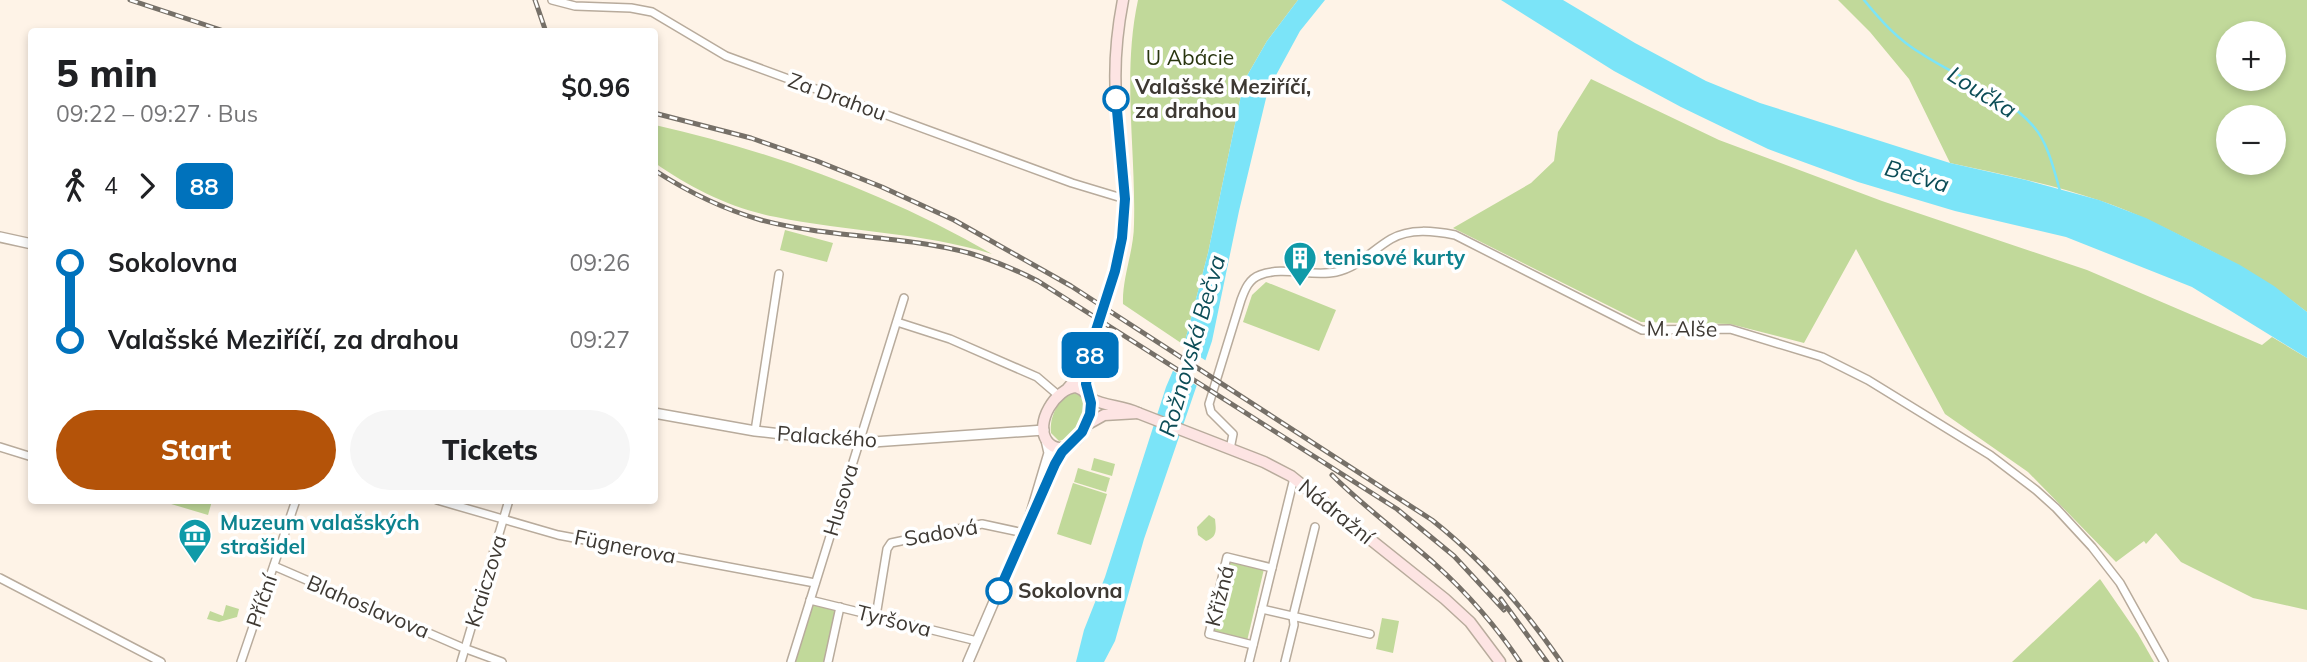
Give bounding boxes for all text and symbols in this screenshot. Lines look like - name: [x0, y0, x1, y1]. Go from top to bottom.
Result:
- map controls: [2216, 21, 2286, 175]
- button: +: [2216, 21, 2286, 91]
- park label: U Abácie: [1146, 44, 1234, 70]
- text: 5 min: [56, 49, 158, 97]
- water label: Loučka: [1942, 59, 2022, 124]
- street label: Za Drahou: [785, 66, 890, 126]
- text: $0.96: [561, 71, 630, 104]
- place label: Valašské Meziříčí, za drahou: [1134, 73, 1311, 123]
- marker: Valašské Meziříčí, za drahou: [1103, 86, 1129, 112]
- text: 09:22 – 09:27 · Bus: [56, 99, 258, 128]
- button: −: [2216, 105, 2286, 175]
- water label: Bečva: [1882, 153, 1953, 199]
- icon: walk: [56, 167, 94, 205]
- icon: forward: [128, 167, 166, 205]
- text: 4: [104, 171, 118, 200]
- text: 88: [190, 171, 219, 201]
- building icon: tenisové kurty: [1281, 239, 1319, 288]
- place label: tenisové kurty: [1324, 244, 1466, 270]
- text: Sokolovna: [108, 246, 238, 279]
- text: 09:26: [570, 248, 630, 277]
- water label: Rožnovská Bečva: [1152, 252, 1231, 440]
- street label: M. Alše: [1647, 314, 1718, 342]
- text: Valašské Meziříčí, za drahou: [108, 323, 459, 356]
- text: 09:27: [570, 325, 630, 354]
- line badge: 88: [1058, 332, 1122, 378]
- text: 88: [1076, 340, 1104, 370]
- button: Start: [56, 410, 336, 490]
- button: Tickets: [350, 410, 630, 490]
- street label: Palackého: [776, 420, 878, 452]
- street label: Husova: [817, 461, 863, 539]
- street label: Nádražní: [1294, 473, 1380, 550]
- place label: Muzeum valašských strašidel: [220, 509, 420, 559]
- street label: Sadová: [902, 513, 979, 551]
- museum icon: Muzeum valašských strašidel: [176, 516, 214, 565]
- street label: Fügnerova: [572, 523, 678, 569]
- street label: Kraiczova: [459, 532, 511, 630]
- street label: Křižná: [1199, 563, 1239, 629]
- street label: Blahoslavova: [303, 569, 434, 644]
- street label: Příční: [240, 570, 282, 630]
- place label: Sokolovna: [1018, 577, 1123, 603]
- marker: Sokolovna: [986, 578, 1012, 604]
- street label: Tyršova: [854, 598, 934, 642]

